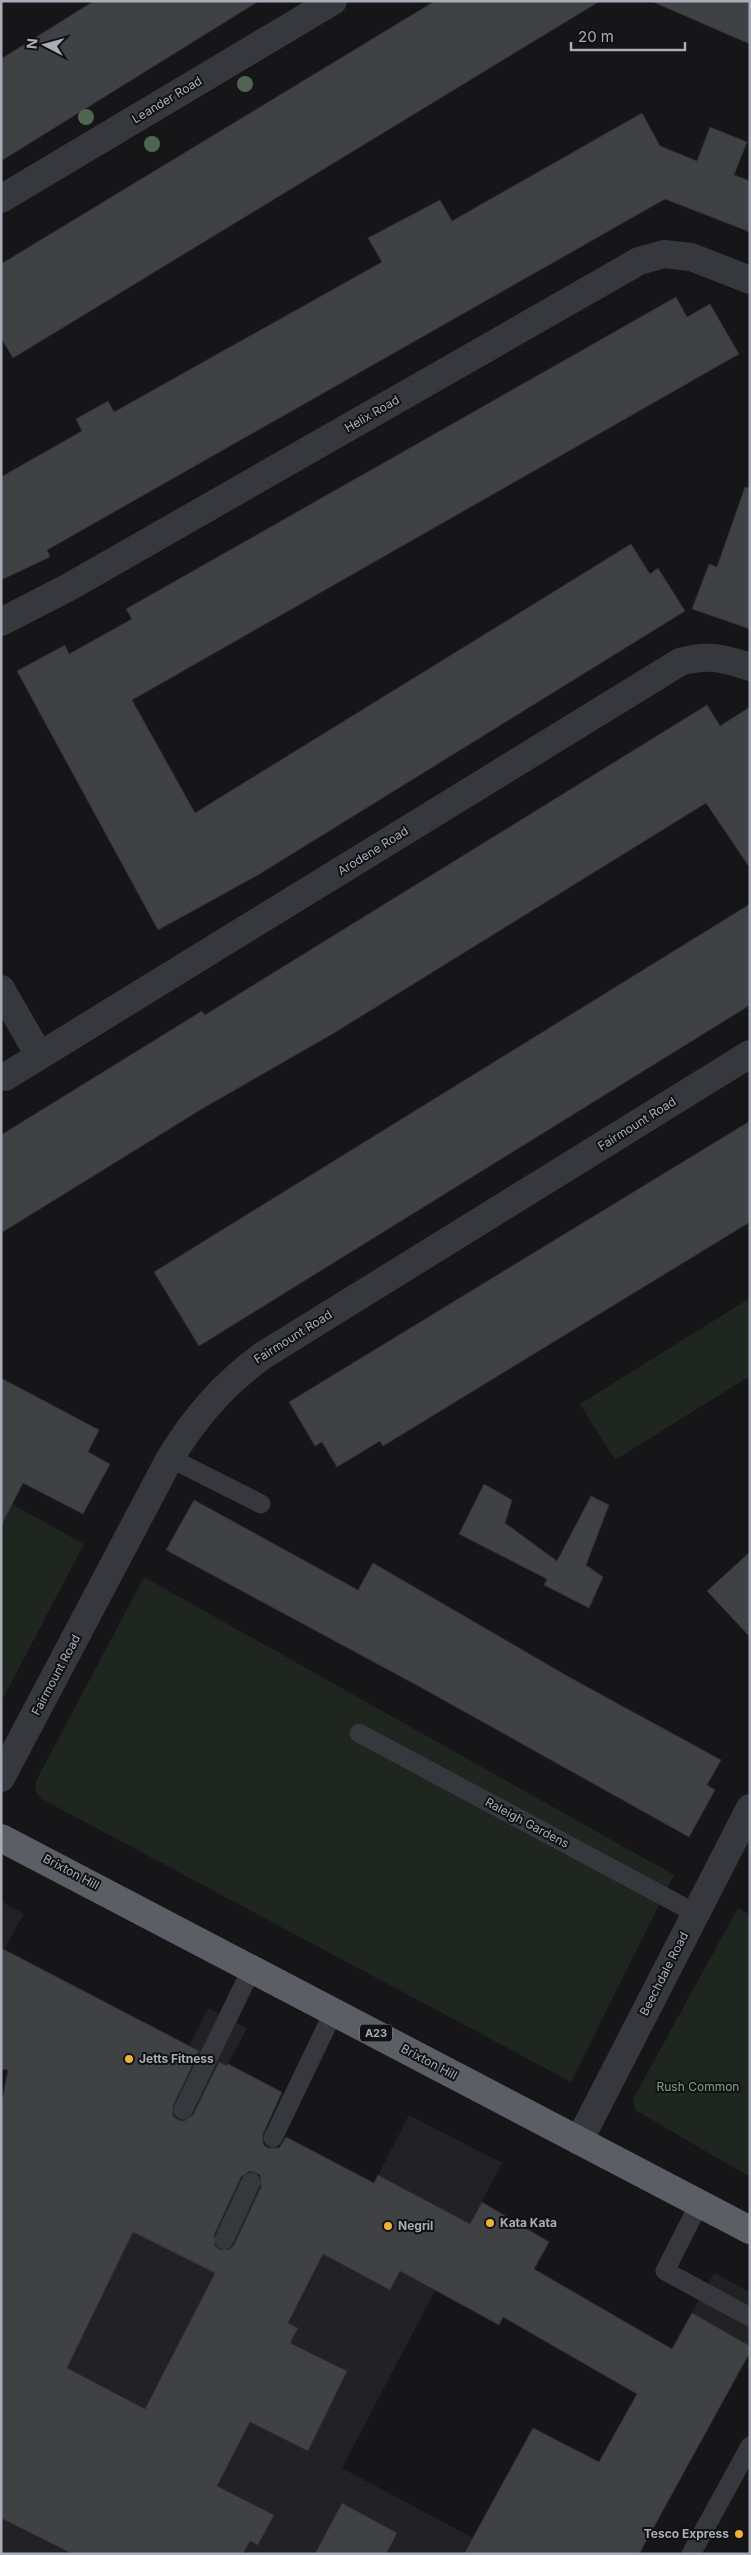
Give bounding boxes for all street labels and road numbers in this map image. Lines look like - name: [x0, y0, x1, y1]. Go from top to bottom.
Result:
- street label: Leander Road: [129, 73, 204, 126]
- street label: Helix Road: [342, 392, 402, 435]
- street label: Arodene Road: [335, 823, 411, 878]
- street label: Fairmount Road: [595, 1094, 679, 1154]
- street label: Fairmount Road: [251, 1307, 335, 1367]
- street label: Fairmount Road: [28, 1632, 83, 1718]
- street label: Raleigh Gardens: [483, 1794, 572, 1851]
- street label: Brixton Hill: [41, 1851, 102, 1893]
- street label: Beechdale Road: [636, 1929, 691, 2018]
- road number: A23: [360, 2025, 392, 2042]
- street label: Brixton Hill: [399, 2041, 460, 2083]

